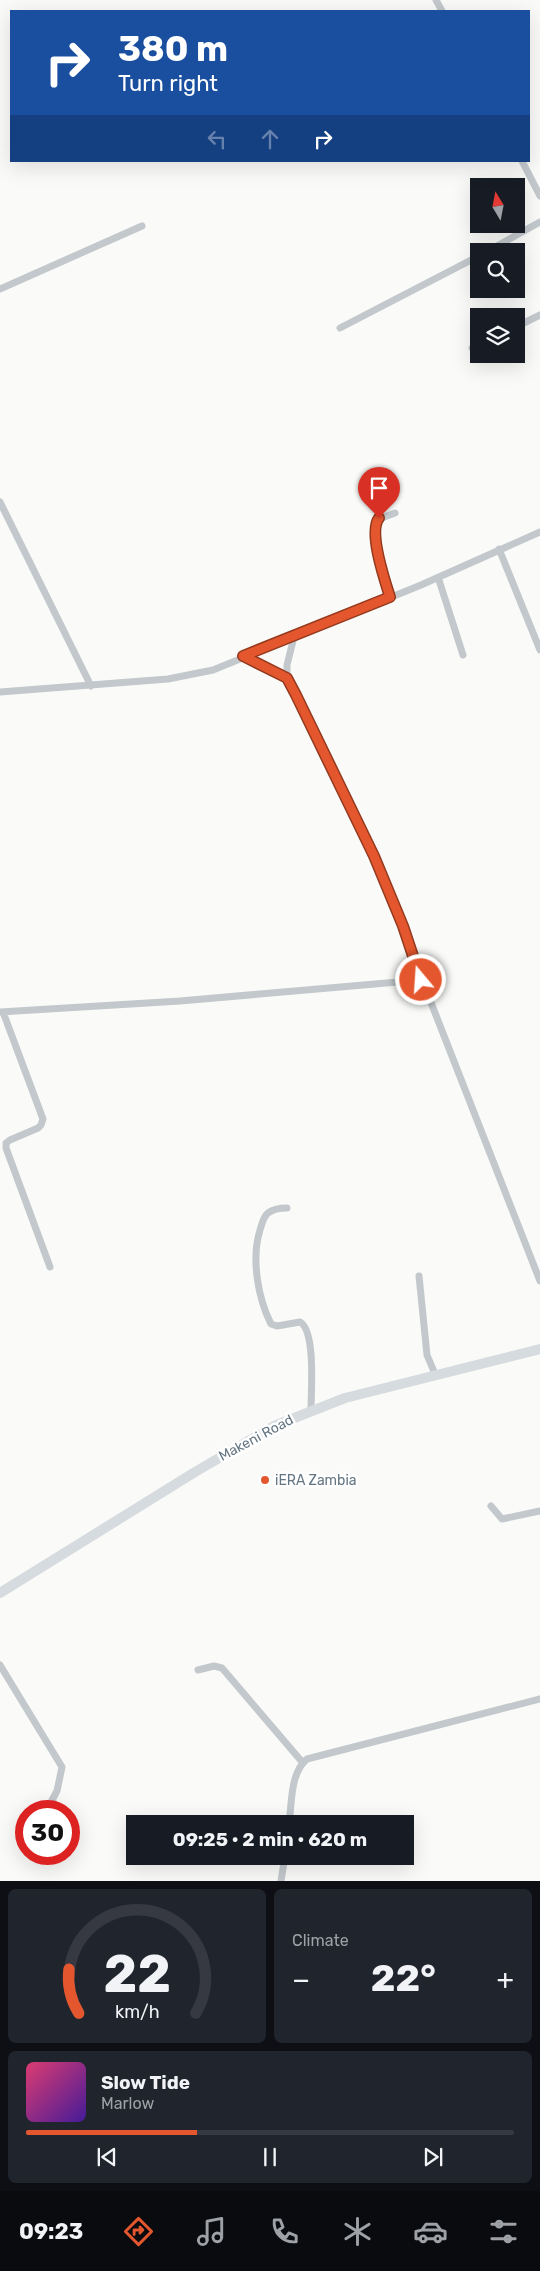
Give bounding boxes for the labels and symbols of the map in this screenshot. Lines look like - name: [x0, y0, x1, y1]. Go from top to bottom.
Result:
- north arrow: [470, 178, 525, 232]
- pin: [358, 467, 400, 518]
- position arrow: [394, 953, 446, 1005]
- street label: Makeni Road: [216, 1411, 296, 1465]
- place label: iERA Zambia: [275, 1472, 357, 1489]
- marker: iERA Zambia: [259, 1474, 271, 1486]
- speed limit sign: 30: [15, 1800, 80, 1865]

